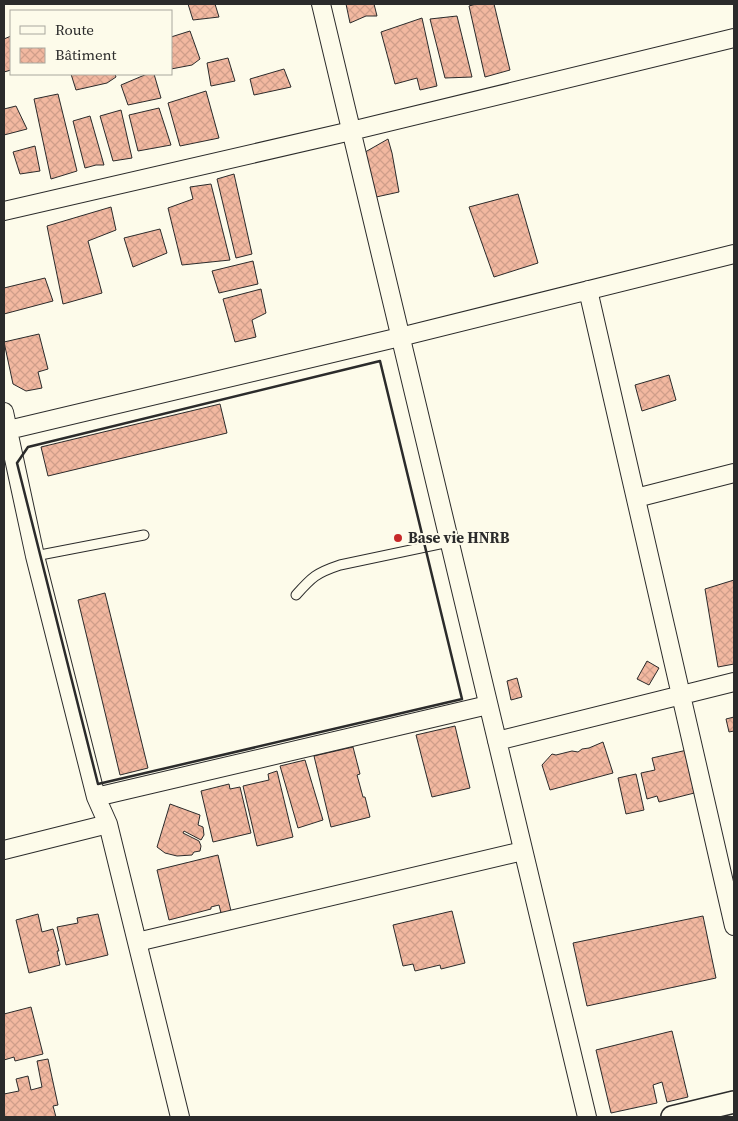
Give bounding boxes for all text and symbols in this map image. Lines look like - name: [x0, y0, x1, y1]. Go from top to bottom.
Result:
- legend: [10, 10, 172, 75]
- text: Route: [55, 19, 94, 40]
- text: Bâtiment: [55, 44, 117, 65]
- place label: Base vie HNRB: [408, 527, 510, 548]
- marker: Base vie HNRB: [392, 532, 404, 544]

